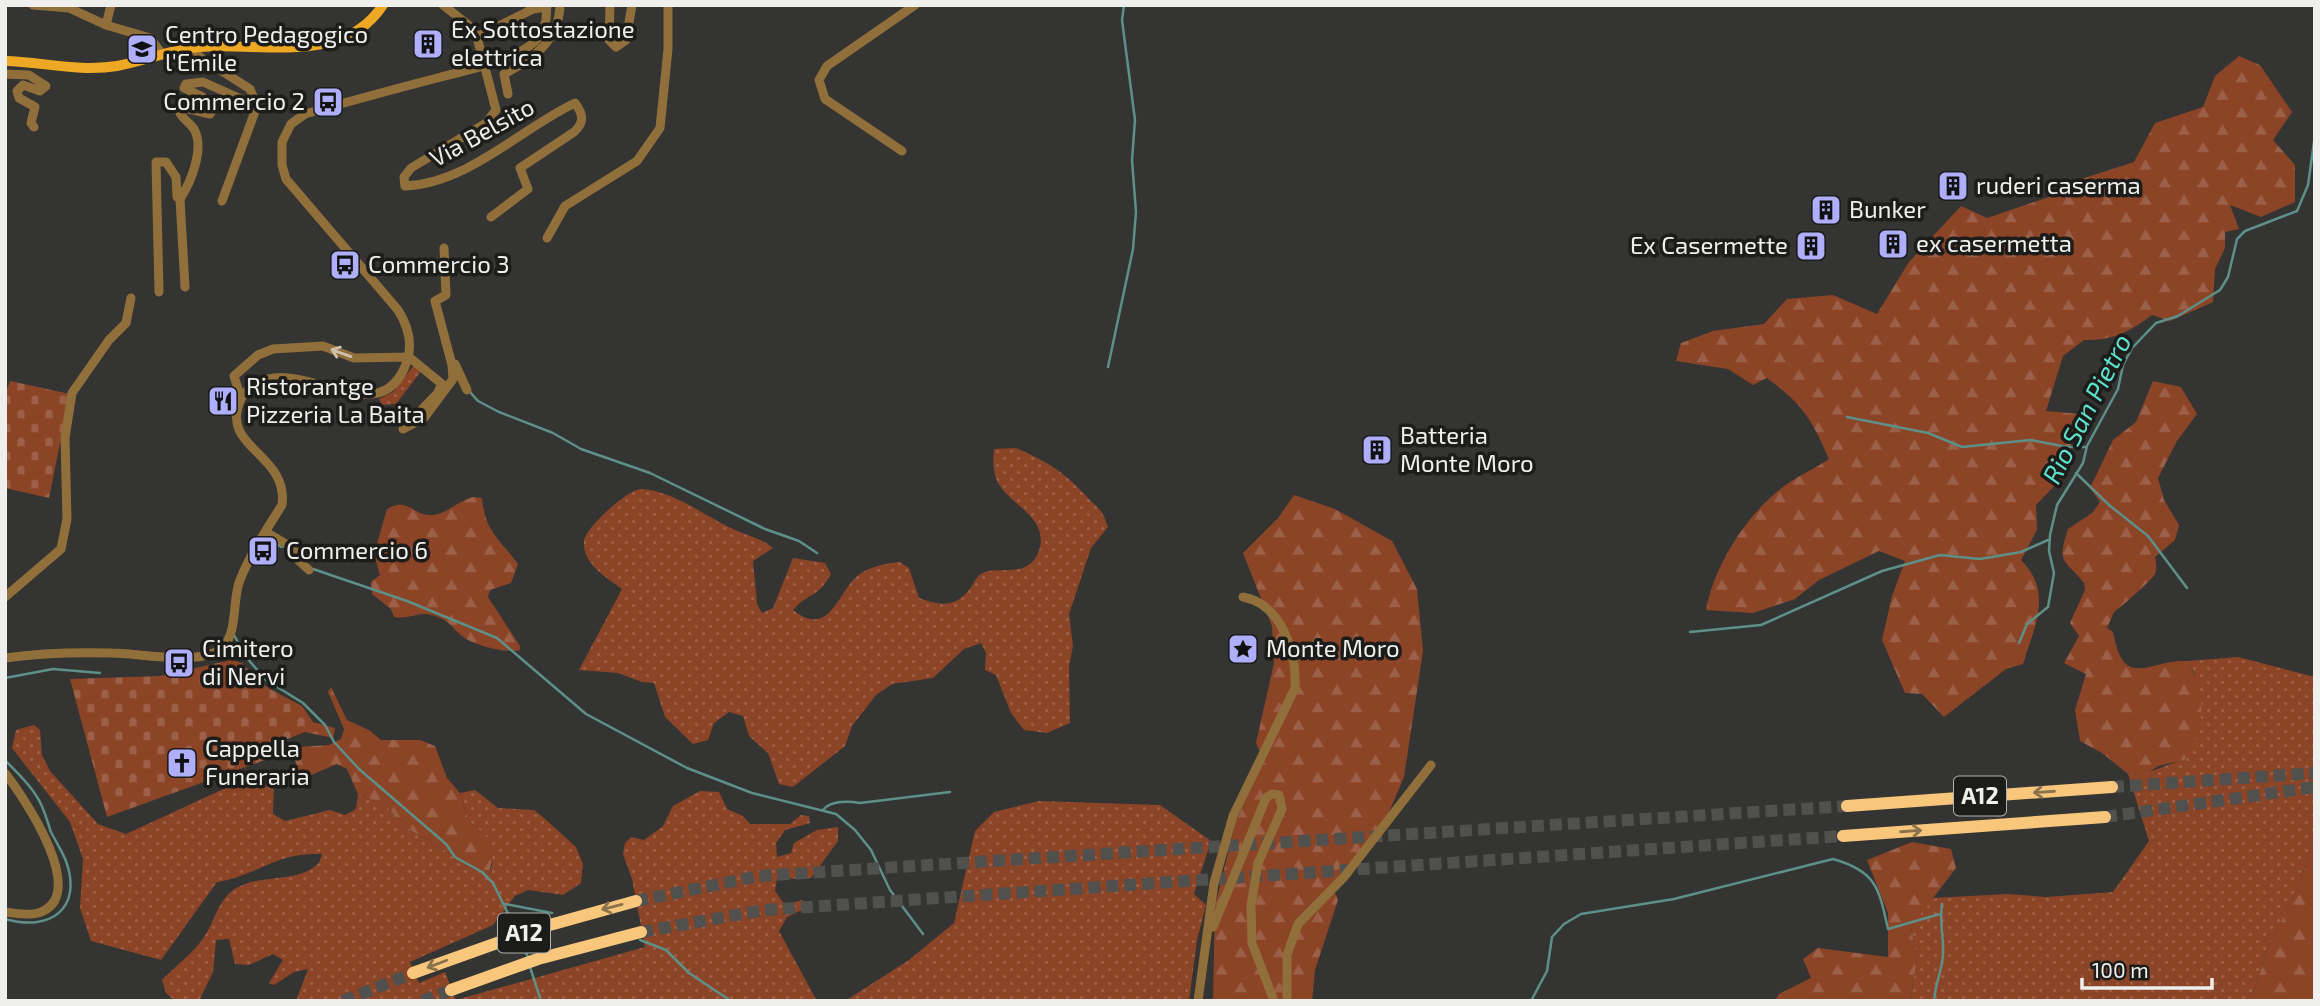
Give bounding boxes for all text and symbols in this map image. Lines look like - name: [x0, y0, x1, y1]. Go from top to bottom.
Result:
- place label: Ex Sottostazione elettrica: [451, 14, 635, 71]
- place label: Centro Pedagogico l'Emile: [165, 19, 368, 76]
- building icon: Ex Sottostazione elettrica: [411, 27, 445, 61]
- school or university icon: Centro Pedagogico l'Emile: [125, 32, 159, 66]
- bus stop icon: Commercio 2: [311, 85, 345, 119]
- place label: Commercio 2: [163, 86, 305, 115]
- street label: Via Belsito: [424, 91, 539, 172]
- building icon: ruderi caserma: [1936, 169, 1970, 203]
- place label: ruderi caserma: [1976, 170, 2141, 199]
- building icon: Bunker: [1809, 193, 1843, 227]
- place label: Bunker: [1849, 194, 1926, 223]
- building icon: ex casermetta: [1876, 227, 1910, 261]
- place label: ex casermetta: [1916, 228, 2072, 257]
- building icon: Ex Casermette: [1794, 229, 1828, 263]
- place label: Ex Casermette: [1630, 230, 1788, 259]
- bus stop icon: Commercio 3: [328, 248, 362, 282]
- place label: Commercio 3: [368, 249, 510, 278]
- water label: Rio San Pietro: [2035, 328, 2137, 488]
- one-way arrow: [331, 346, 353, 358]
- place label: Ristorantge Pizzeria La Baita: [246, 371, 425, 428]
- restaurant icon: Ristorantge Pizzeria La Baita: [206, 384, 240, 418]
- place label: Batteria Monte Moro: [1400, 420, 1534, 477]
- building icon: Batteria Monte Moro: [1360, 433, 1394, 467]
- bus stop icon: Commercio 6: [246, 534, 280, 568]
- place label: Commercio 6: [286, 535, 428, 564]
- place icon: Monte Moro: [1226, 632, 1260, 666]
- place label: Cimitero di Nervi: [202, 633, 294, 690]
- place label: Monte Moro: [1266, 633, 1400, 662]
- bus stop icon: Cimitero di Nervi: [162, 646, 196, 680]
- place label: Cappella Funeraria: [205, 733, 310, 790]
- church icon: Cappella Funeraria: [165, 746, 199, 780]
- road number: A12: [1954, 776, 2006, 816]
- one-way arrow: [2033, 786, 2056, 799]
- one-way arrow: [1899, 824, 1922, 837]
- one-way arrow: [601, 901, 624, 914]
- road number: A12: [498, 914, 550, 952]
- scale bar: [2082, 946, 2212, 990]
- text: 100 m: [2092, 957, 2149, 982]
- one-way arrow: [426, 958, 448, 971]

